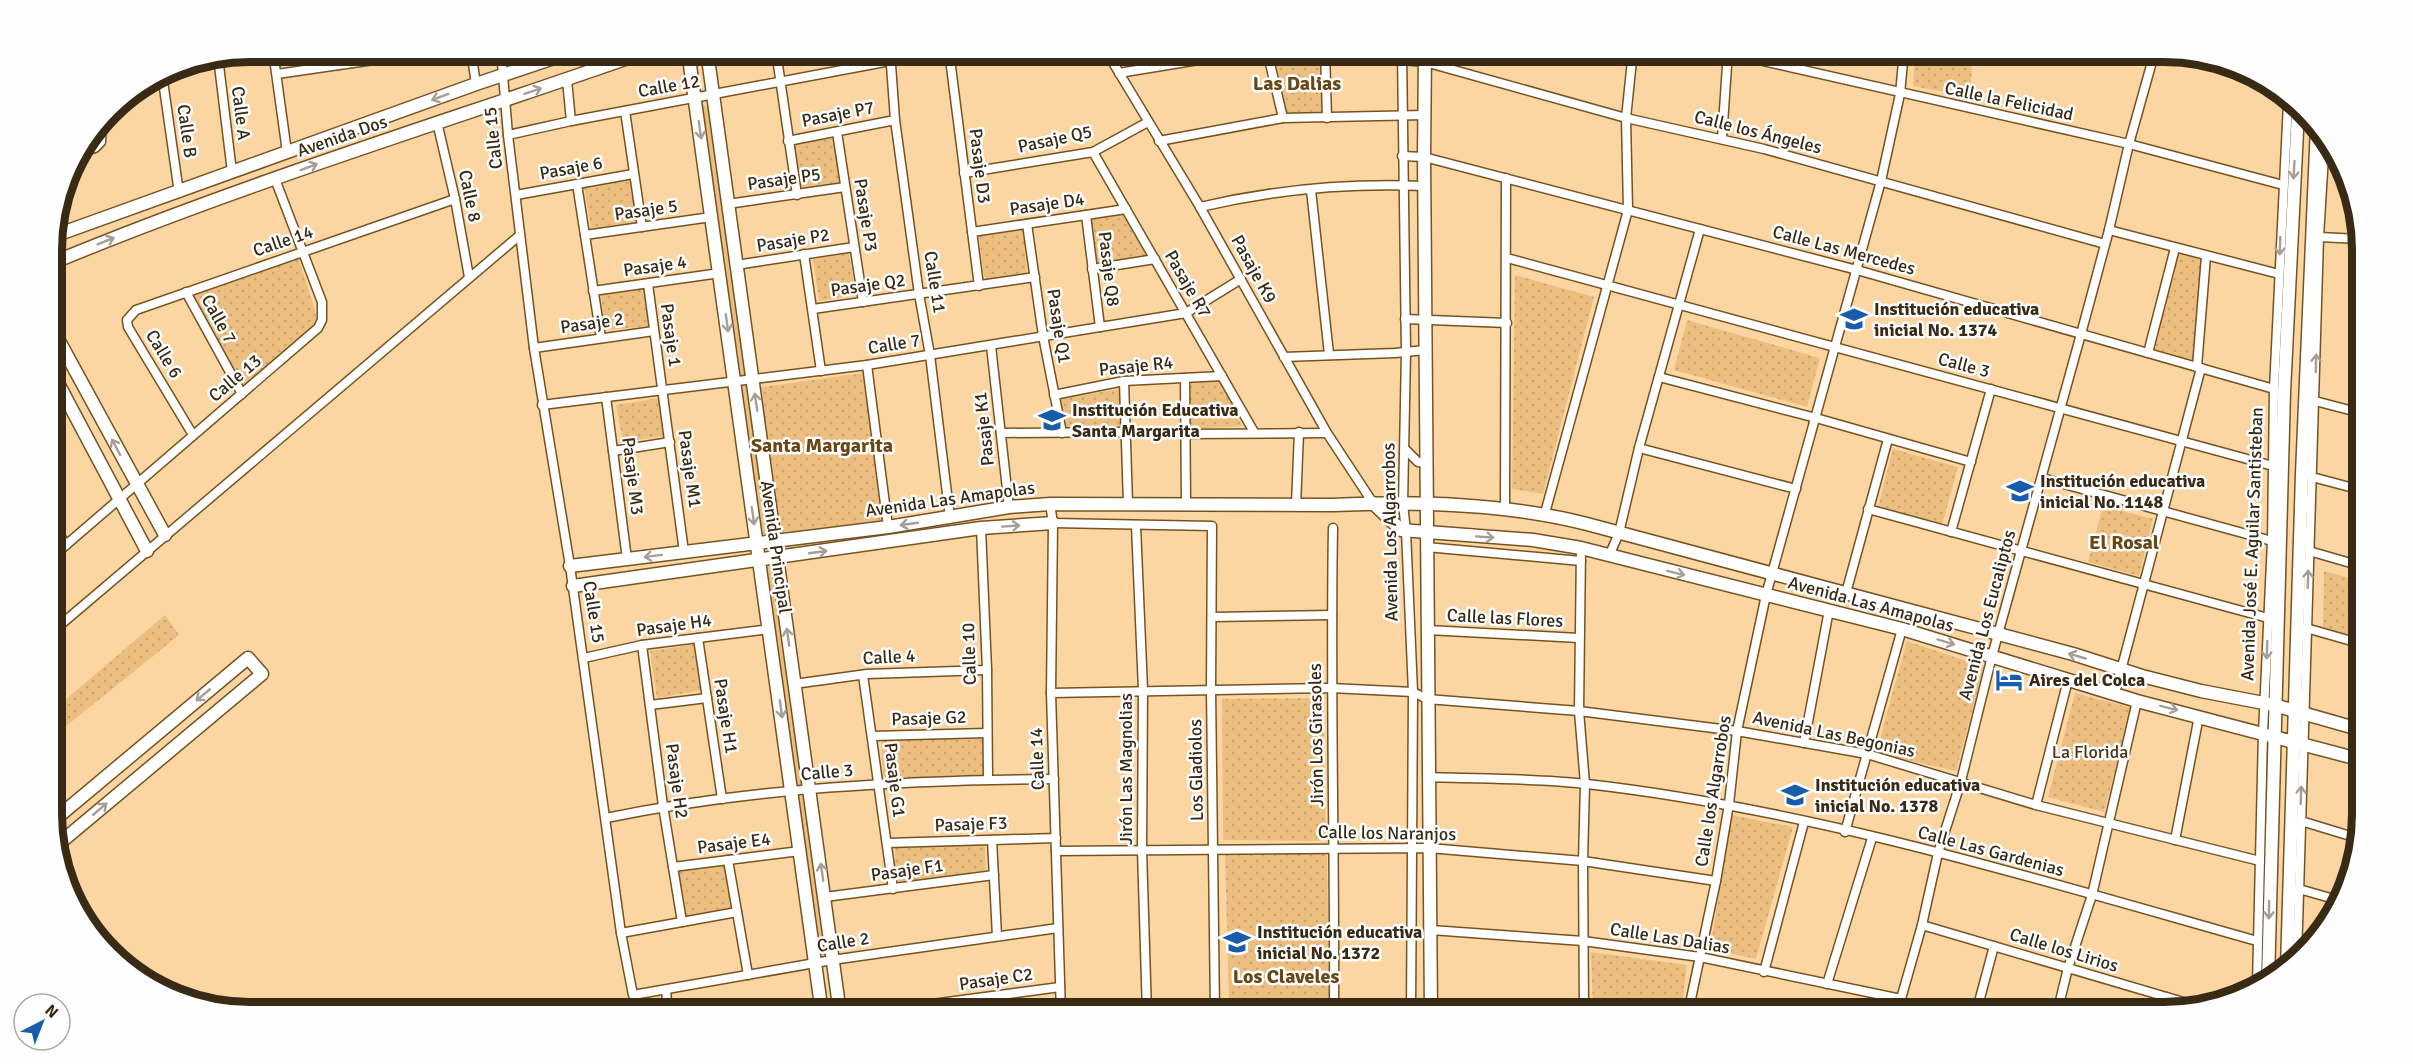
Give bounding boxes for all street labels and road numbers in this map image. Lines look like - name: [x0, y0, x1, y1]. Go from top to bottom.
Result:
- street label: Calle 12: [636, 70, 702, 102]
- street label: Calle la Felicidad: [1943, 77, 2075, 125]
- street label: Calle A: [227, 85, 255, 141]
- street label: Pasaje P7: [800, 96, 876, 132]
- street label: Calle B: [172, 103, 202, 159]
- street label: Calle 15: [479, 106, 507, 170]
- street label: Calle los Ángeles: [1692, 106, 1824, 159]
- street label: Avenida Dos: [294, 110, 390, 162]
- street label: Pasaje Q5: [1016, 120, 1094, 158]
- street label: Pasaje D3: [964, 127, 996, 205]
- street label: Pasaje 6: [538, 152, 604, 184]
- street label: Pasaje P5: [746, 163, 822, 195]
- street label: Calle 8: [454, 168, 486, 224]
- street label: Pasaje P3: [849, 177, 883, 253]
- street label: Pasaje D4: [1008, 188, 1086, 220]
- street label: Pasaje 5: [613, 195, 679, 225]
- street label: Calle 14: [250, 220, 316, 262]
- street label: Calle Las Mercedes: [1770, 220, 1918, 280]
- street label: Pasaje P2: [755, 223, 831, 257]
- street label: Pasaje Q8: [1093, 230, 1125, 308]
- street label: Pasaje K9: [1226, 231, 1282, 307]
- street label: Pasaje R7: [1160, 246, 1216, 322]
- street label: Calle 11: [919, 249, 951, 315]
- street label: Pasaje 4: [622, 251, 688, 281]
- street label: Pasaje Q2: [829, 269, 907, 301]
- street label: Pasaje Q1: [1042, 287, 1076, 365]
- street label: Calle 7: [197, 291, 241, 347]
- street label: Pasaje 1: [656, 302, 686, 368]
- street label: Pasaje 2: [559, 308, 625, 338]
- street label: Calle 6: [141, 326, 187, 382]
- street label: Calle 7: [866, 329, 922, 359]
- street label: Calle 3: [1936, 348, 1992, 382]
- street label: Calle 13: [204, 349, 266, 407]
- street label: Pasaje R4: [1098, 351, 1174, 381]
- street label: Pasaje K1: [969, 391, 999, 467]
- street label: Avenida José E. Aguilar Santisteban: [2236, 407, 2268, 681]
- street label: Pasaje M1: [674, 429, 706, 509]
- street label: Pasaje M3: [617, 436, 649, 516]
- street label: Avenida Los Algarrobos: [1377, 442, 1403, 622]
- street label: Avenida Las Amapolas: [864, 476, 1036, 522]
- street label: Avenida Principal: [756, 479, 796, 615]
- street label: Avenida Los Eucaliptos: [1954, 527, 2020, 703]
- street label: Avenida Las Amapolas: [1786, 571, 1956, 637]
- street label: Calle 15: [578, 579, 610, 645]
- street label: Calle las Flores: [1446, 604, 1564, 632]
- street label: Pasaje H4: [635, 609, 713, 641]
- street label: Calle 10: [957, 622, 981, 686]
- street label: Calle 4: [862, 645, 916, 669]
- street label: Jirón Los Girasoles: [1304, 663, 1328, 807]
- street label: Pasaje H1: [709, 677, 743, 755]
- street label: Jirón Las Magnolias: [1115, 693, 1137, 845]
- street label: Pasaje G2: [891, 706, 967, 730]
- street label: Avenida Las Begonias: [1751, 706, 1917, 762]
- street label: Calle los Algarrobos: [1690, 714, 1736, 868]
- street label: Los Gladiolos: [1184, 719, 1208, 821]
- street label: Calle 14: [1025, 727, 1049, 791]
- street label: Pasaje G1: [879, 741, 911, 819]
- street label: Pasaje H2: [661, 742, 693, 820]
- street label: Calle 3: [800, 759, 854, 785]
- street label: Pasaje F3: [934, 812, 1008, 836]
- street label: Calle los Naranjos: [1318, 821, 1456, 845]
- street label: Calle Las Gardenias: [1915, 821, 2067, 881]
- street label: Pasaje E4: [696, 828, 772, 858]
- street label: Pasaje F1: [869, 854, 945, 886]
- street label: Calle Las Dalias: [1609, 918, 1732, 958]
- street label: Calle los Lirios: [2007, 923, 2121, 977]
- street label: Calle 2: [815, 927, 871, 957]
- street label: Pasaje C2: [958, 963, 1034, 995]

